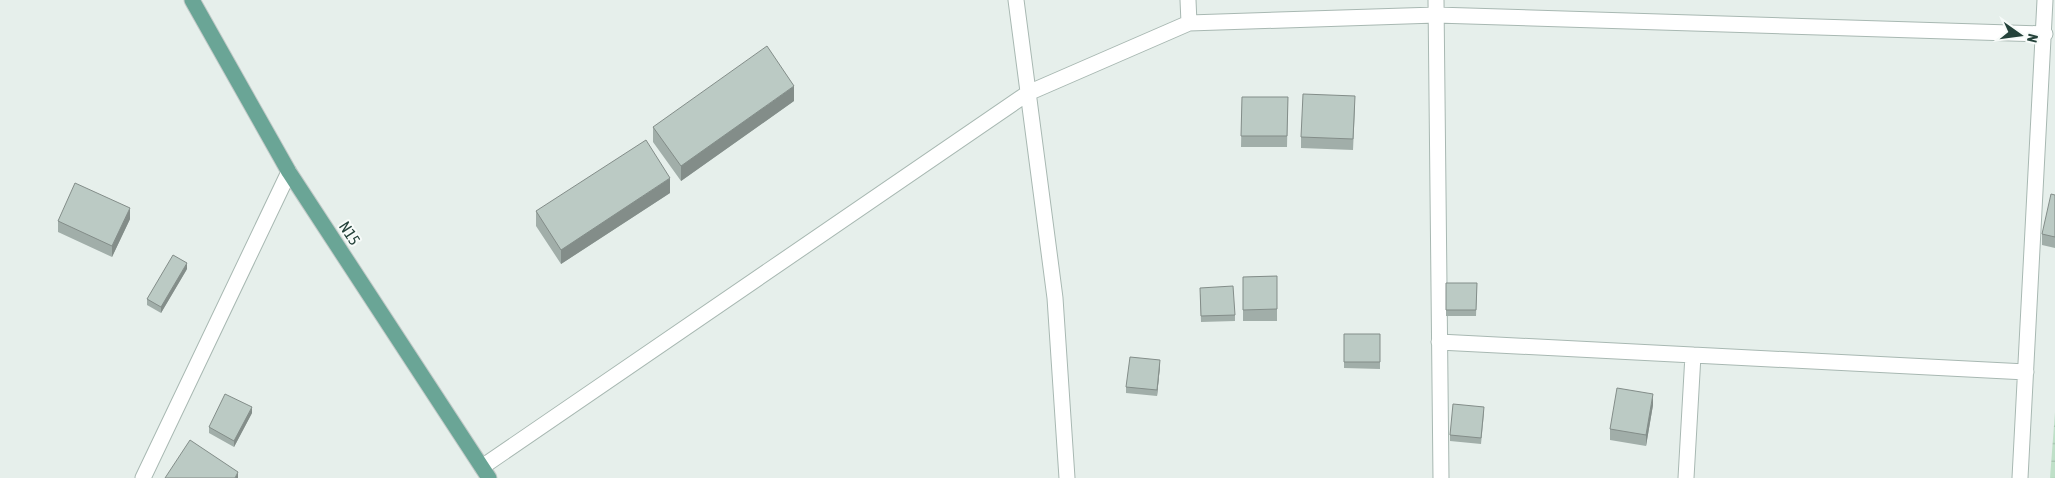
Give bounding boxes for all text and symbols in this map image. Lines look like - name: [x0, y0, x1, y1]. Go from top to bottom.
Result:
- north arrow: [1995, 10, 2045, 60]
- text: N: [2024, 32, 2041, 44]
- street label: N15: [336, 218, 364, 248]

